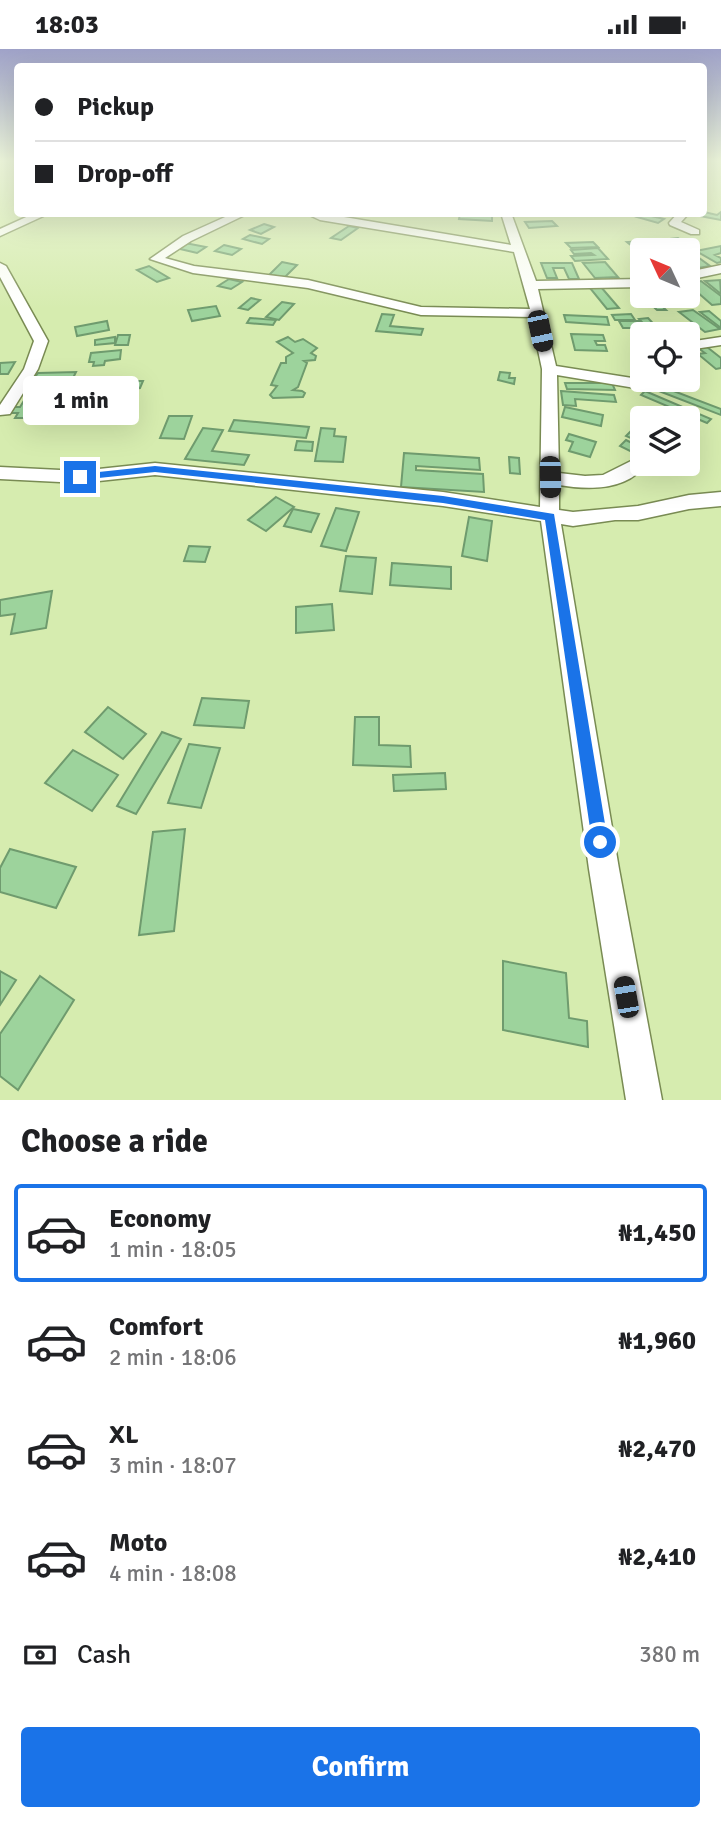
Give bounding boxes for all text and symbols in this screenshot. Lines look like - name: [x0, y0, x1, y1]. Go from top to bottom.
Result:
- text: 18:03: [35, 9, 99, 41]
- text: Pickup: [77, 91, 154, 123]
- text: Drop-off: [77, 158, 173, 190]
- north arrow: [630, 238, 700, 308]
- map controls: [630, 238, 700, 476]
- car: [526, 308, 555, 354]
- button: locate: [630, 322, 700, 392]
- callout: 1 min: [22, 375, 138, 425]
- text: 1 min: [53, 386, 109, 415]
- button: layers: [630, 406, 700, 476]
- car: [540, 456, 561, 498]
- route end: [64, 461, 96, 493]
- route start: [584, 826, 616, 858]
- car: [613, 974, 640, 1020]
- text: Choose a ride: [21, 1122, 208, 1161]
- icon: car: [25, 1202, 88, 1265]
- text: Economy: [109, 1203, 211, 1235]
- text: ₦1,450: [618, 1217, 696, 1249]
- text: 1 min · 18:05: [109, 1235, 237, 1264]
- icon: car: [25, 1310, 88, 1373]
- text: Comfort: [109, 1311, 203, 1343]
- text: ₦1,960: [618, 1325, 696, 1357]
- text: 2 min · 18:06: [109, 1343, 237, 1372]
- icon: car: [25, 1418, 88, 1481]
- text: XL: [109, 1419, 139, 1451]
- text: ₦2,470: [618, 1433, 696, 1465]
- text: 3 min · 18:07: [109, 1451, 237, 1480]
- icon: car: [25, 1526, 88, 1589]
- text: Moto: [109, 1527, 167, 1559]
- text: ₦2,410: [618, 1541, 696, 1573]
- text: 4 min · 18:08: [109, 1559, 237, 1588]
- icon: cash: [21, 1636, 59, 1674]
- text: Cash: [77, 1639, 131, 1671]
- text: 380 m: [639, 1640, 700, 1669]
- button: Confirm: [21, 1727, 700, 1807]

